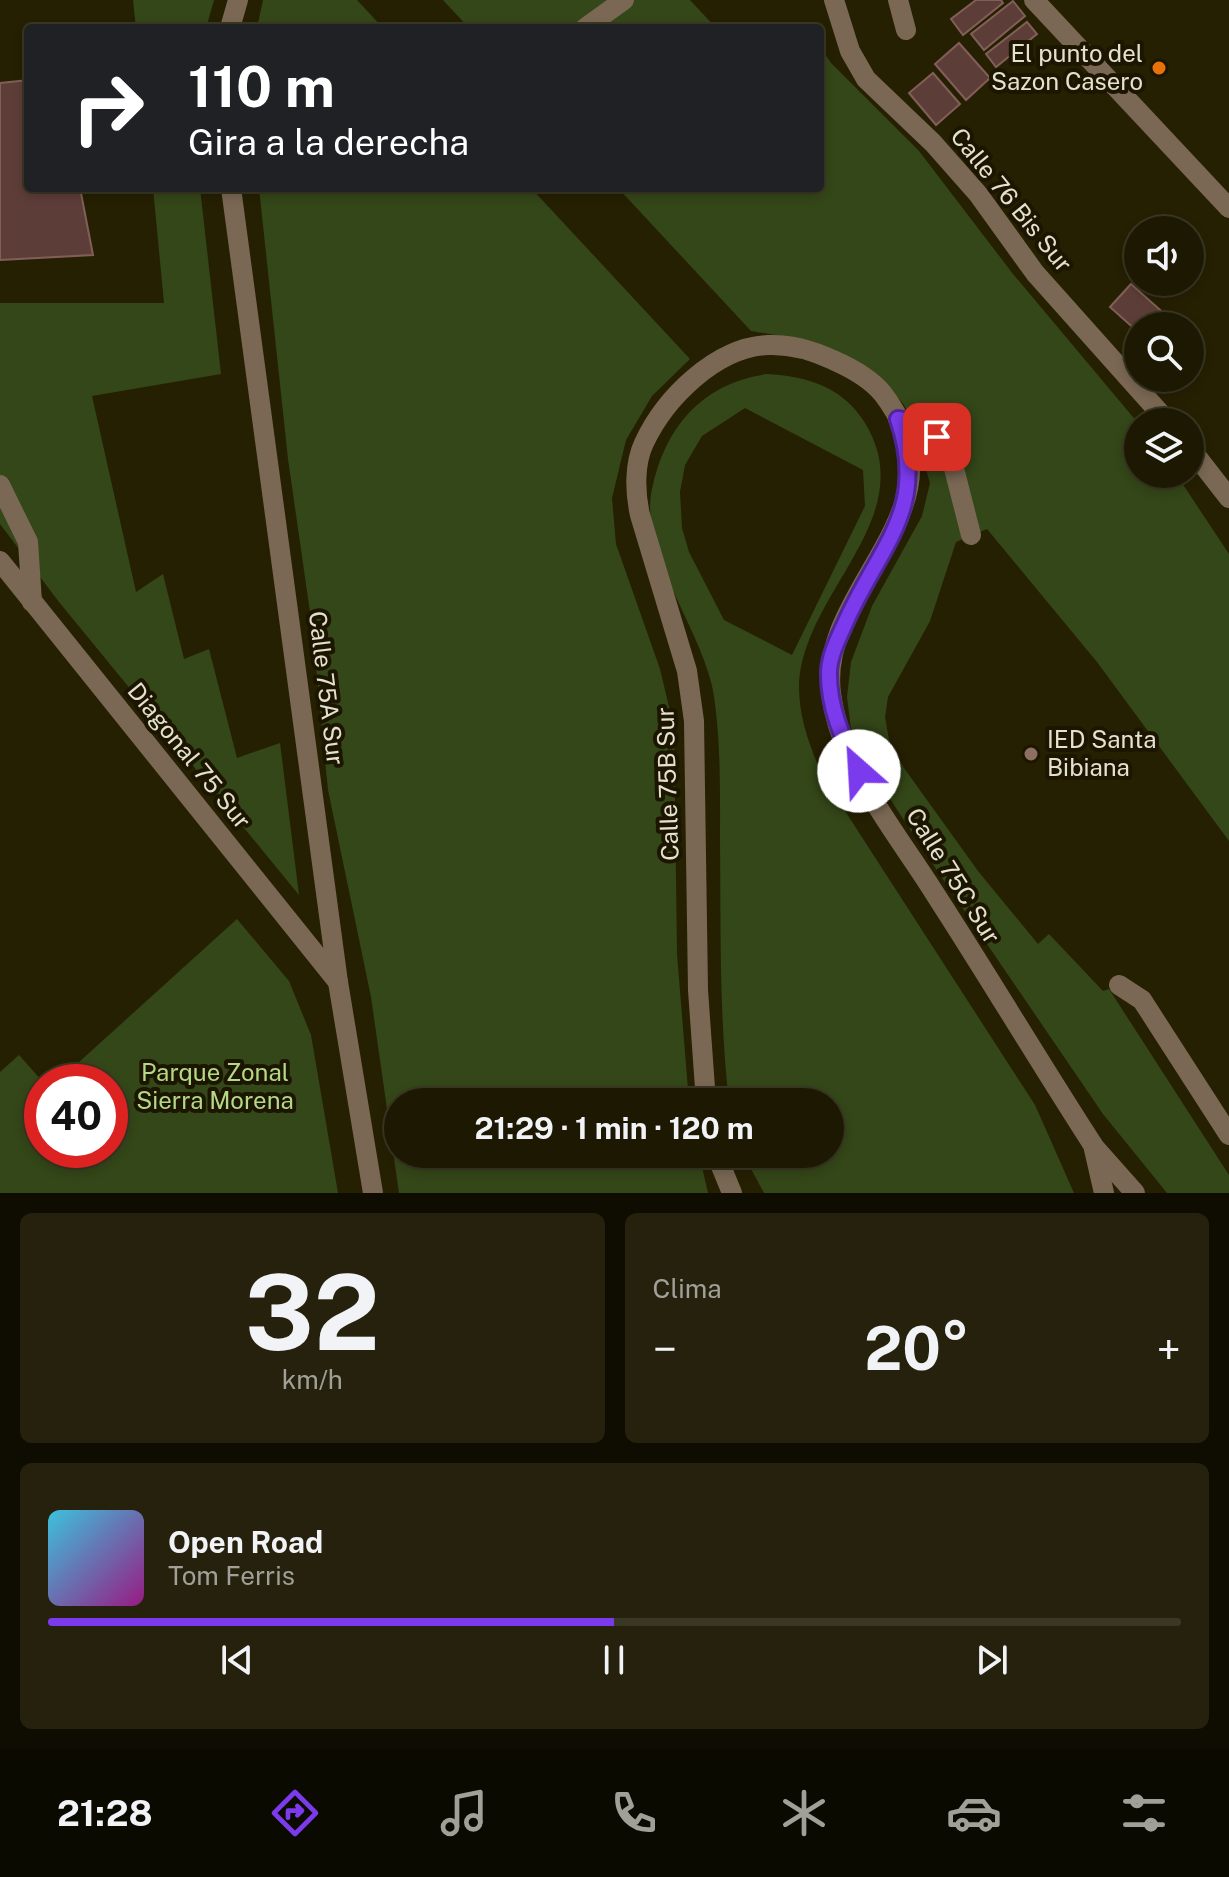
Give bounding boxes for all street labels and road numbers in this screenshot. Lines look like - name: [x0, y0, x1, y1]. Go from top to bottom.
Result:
- street label: Calle 76 Bis Sur: [945, 122, 1078, 277]
- street label: Calle 75A Sur: [304, 609, 350, 766]
- street label: Diagonal 75 Sur: [122, 677, 257, 834]
- street label: Calle 75B Sur: [650, 707, 684, 861]
- street label: Calle 75C Sur: [901, 803, 1007, 948]

